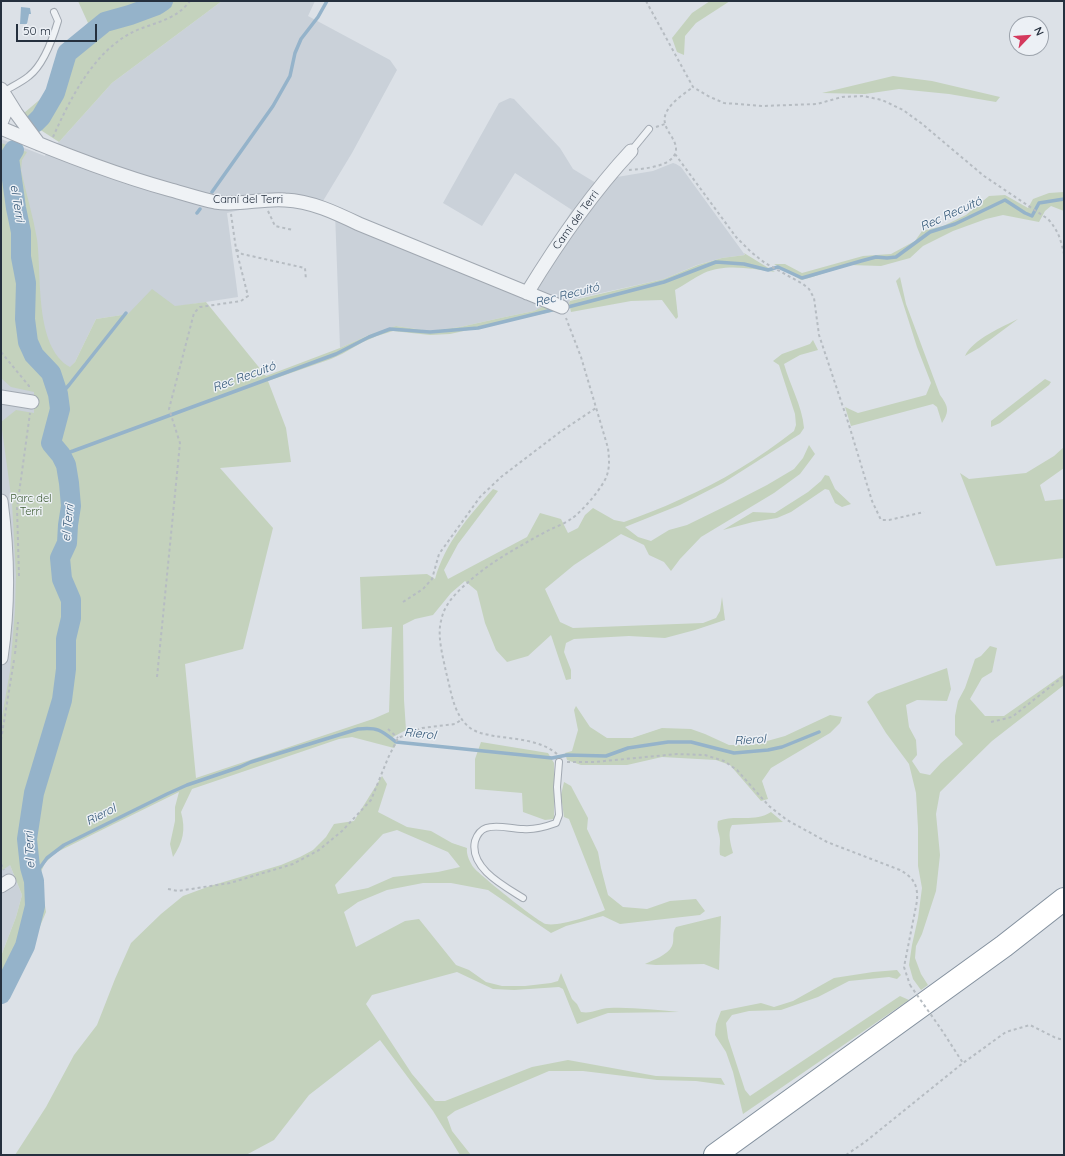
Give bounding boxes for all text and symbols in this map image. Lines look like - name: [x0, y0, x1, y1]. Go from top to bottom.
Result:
- scale bar: [18, 16, 99, 42]
- north arrow: [1009, 16, 1049, 56]
- text: 50 m: [23, 23, 51, 38]
- text: N: [1031, 25, 1047, 38]
- water label: el Terri: [7, 183, 27, 223]
- street label: Camí del Terri: [550, 188, 602, 252]
- street label: Camí del Terri: [213, 193, 283, 207]
- water label: Rec Recuitó: [918, 194, 984, 234]
- water label: Rec Recuitó: [533, 280, 601, 310]
- water label: Rec Recuitó: [211, 359, 277, 395]
- park label: Parc del Terri: [10, 492, 52, 518]
- water label: el Terri: [59, 504, 77, 542]
- water label: Rierol: [403, 725, 437, 743]
- water label: Rierol: [734, 732, 766, 748]
- water label: Rierol: [84, 801, 118, 829]
- water label: el Terri: [22, 831, 38, 869]

